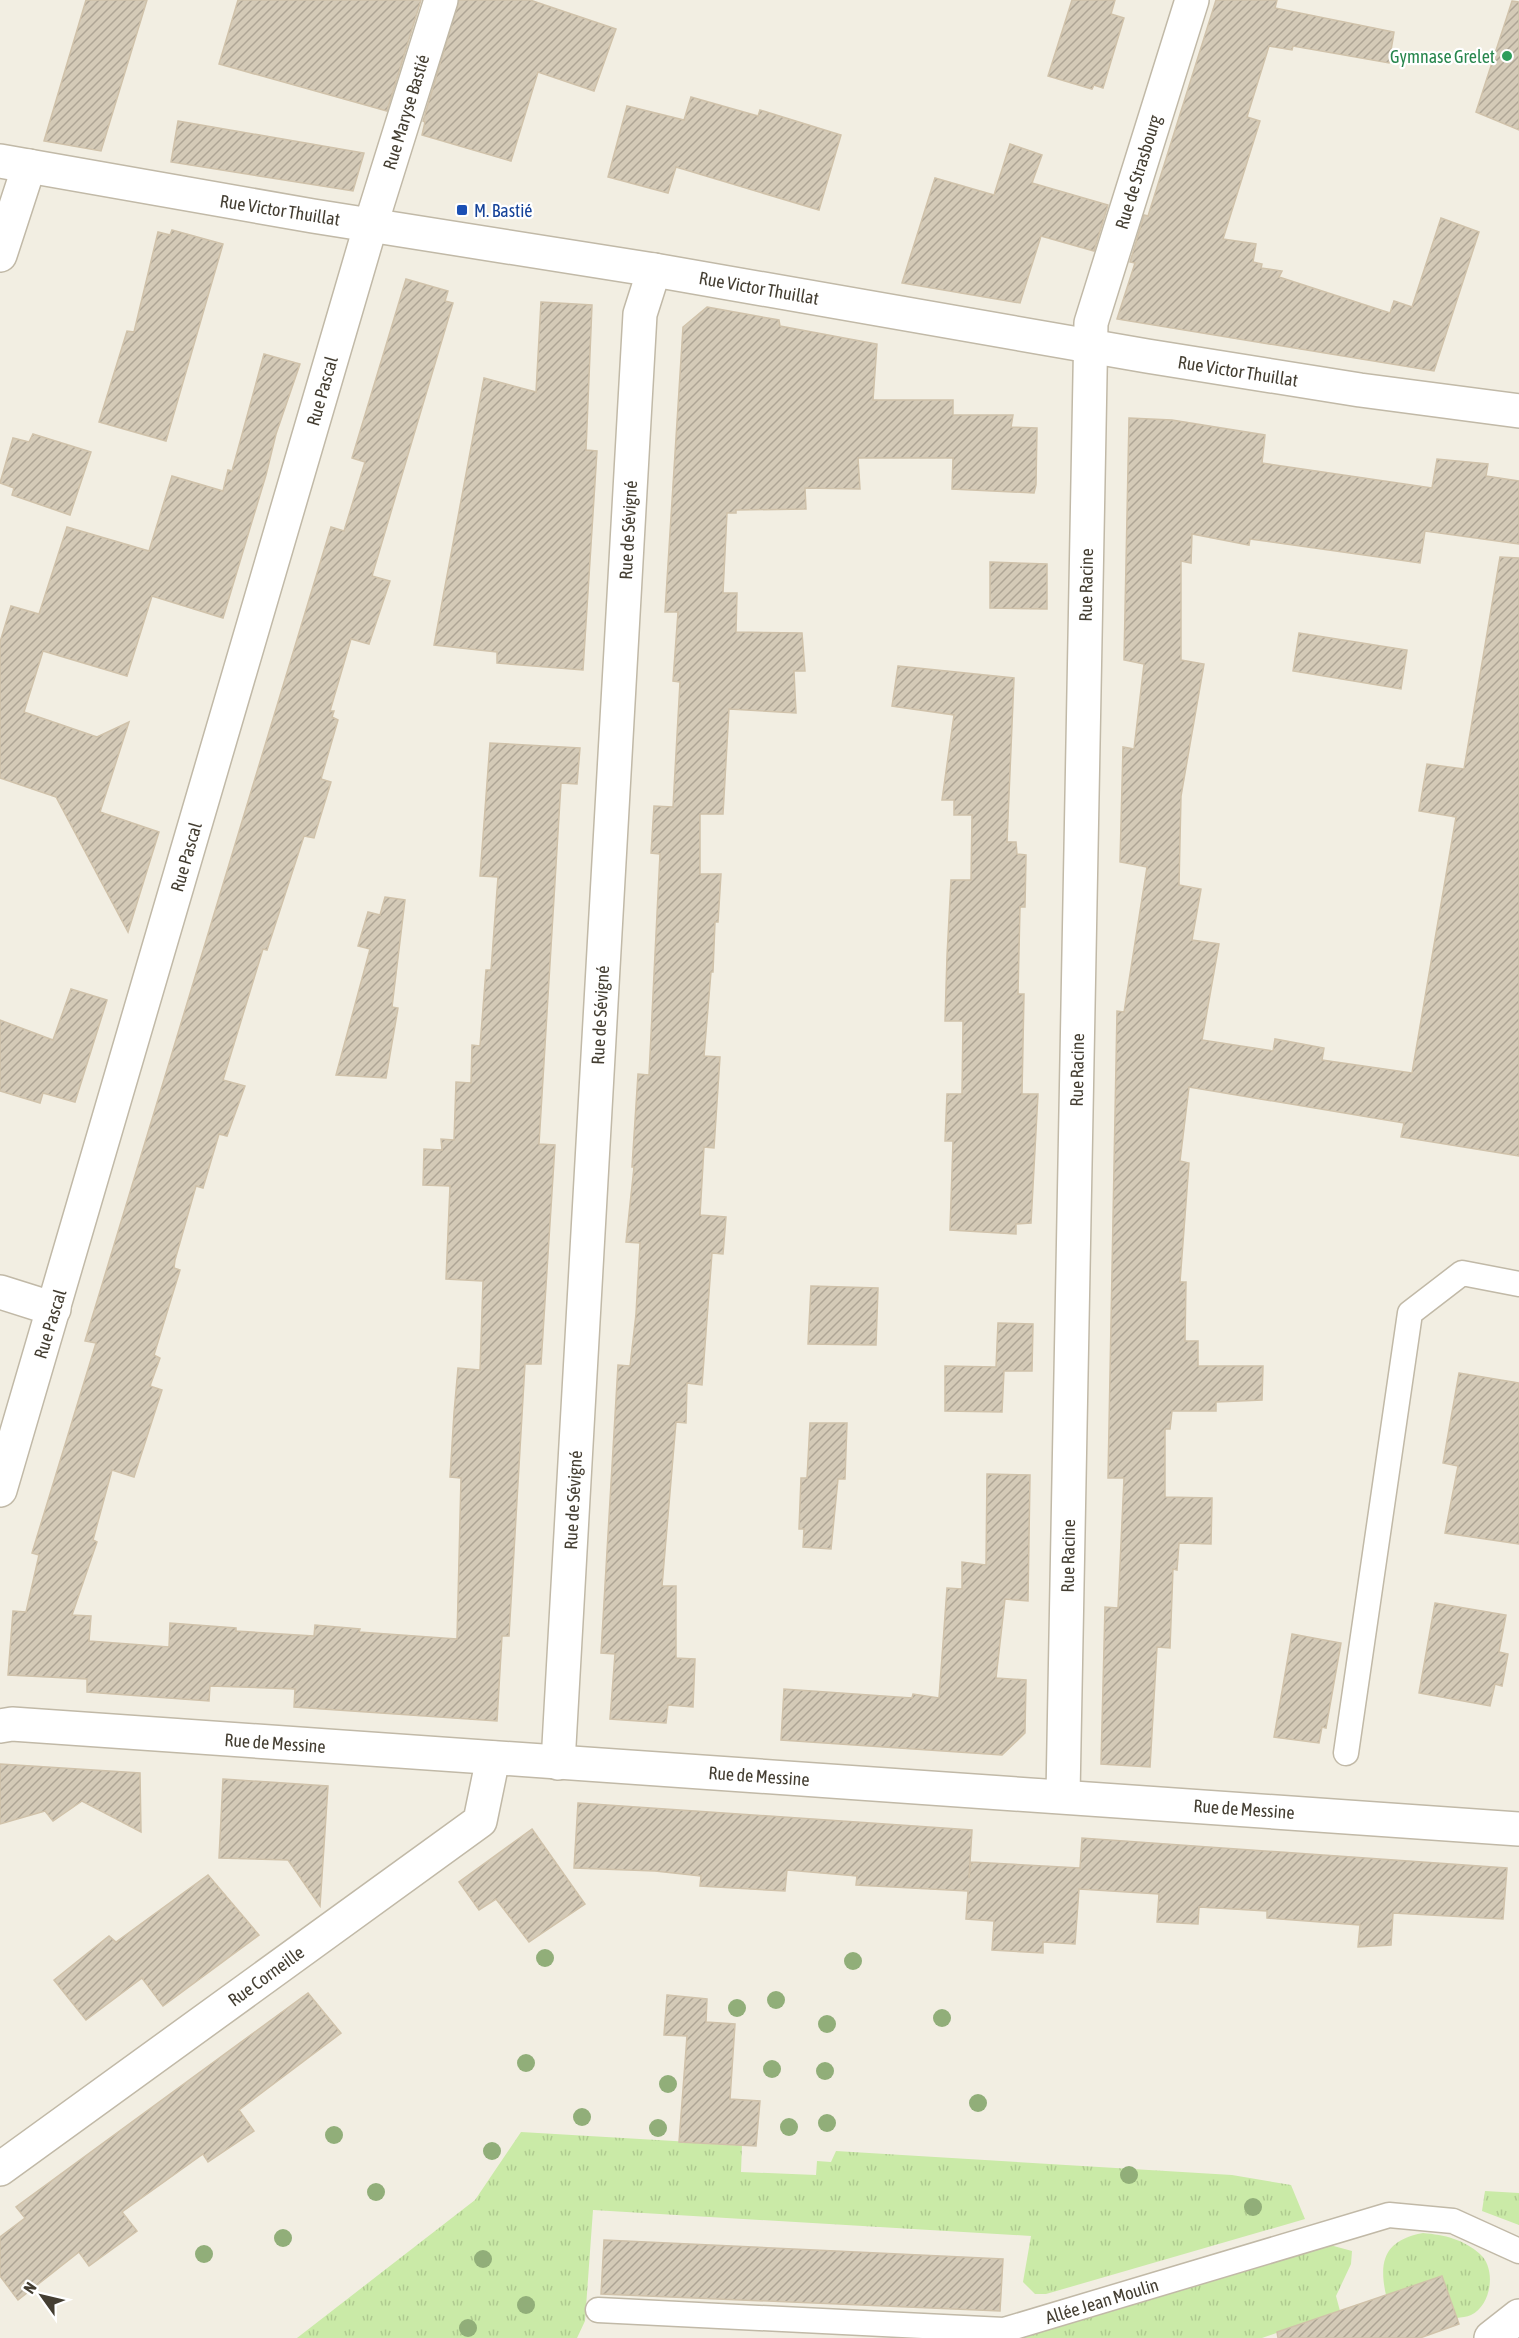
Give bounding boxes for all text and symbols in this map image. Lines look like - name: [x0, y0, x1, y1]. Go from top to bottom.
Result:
- place label: Gymnase Grelet: [1390, 46, 1495, 67]
- marker: Gymnase Grelet: [1500, 49, 1514, 63]
- street label: Rue Maryse Bastié: [379, 52, 433, 172]
- street label: Rue de Strasbourg: [1111, 112, 1165, 232]
- street label: Rue Victor Thuillat: [218, 190, 342, 230]
- place label: M. Bastié: [474, 200, 532, 221]
- marker: M. Bastié: [455, 203, 469, 217]
- street label: Rue Victor Thuillat: [697, 267, 821, 309]
- street label: Rue Victor Thuillat: [1176, 351, 1300, 391]
- street label: Rue Pascal: [302, 354, 342, 428]
- street label: Rue de Sévigné: [615, 480, 641, 580]
- street label: Rue Racine: [1075, 548, 1097, 622]
- street label: Rue Pascal: [166, 820, 206, 894]
- street label: Rue de Sévigné: [587, 965, 613, 1065]
- street label: Rue Racine: [1066, 1033, 1088, 1107]
- street label: Rue Pascal: [30, 1287, 71, 1361]
- street label: Rue de Sévigné: [560, 1450, 586, 1550]
- street label: Rue Racine: [1057, 1519, 1079, 1593]
- street label: Rue de Messine: [224, 1729, 326, 1757]
- street label: Rue de Messine: [708, 1762, 810, 1790]
- street label: Rue de Messine: [1193, 1795, 1295, 1823]
- street label: Rue Corneille: [224, 1941, 308, 2011]
- north arrow: [12, 2266, 72, 2326]
- street label: Allée Jean Moulin: [1043, 2274, 1161, 2328]
- text: N: [19, 2279, 40, 2297]

